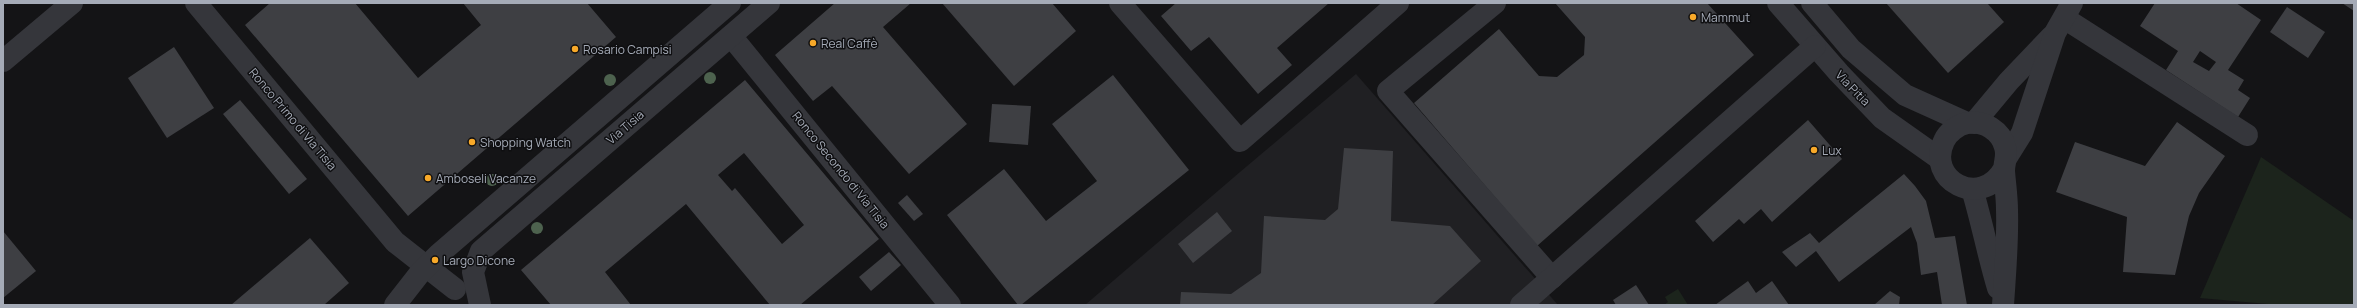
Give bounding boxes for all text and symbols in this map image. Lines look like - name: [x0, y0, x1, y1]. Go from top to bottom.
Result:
- place label: Mammut: [1701, 9, 1750, 26]
- marker: Mammut: [1688, 12, 1698, 22]
- place label: Real Caffè: [821, 35, 878, 52]
- marker: Real Caffè: [808, 38, 818, 48]
- place label: Rosario Campisi: [583, 41, 672, 58]
- marker: Rosario Campisi: [570, 44, 580, 54]
- street label: Ronco Primo di Via Tisia: [245, 64, 341, 174]
- street label: Via Pitia: [1832, 67, 1874, 109]
- street label: Via Tisia: [603, 106, 647, 148]
- street label: Ronco Secondo di Via Tisia: [788, 108, 894, 232]
- place label: Shopping Watch: [480, 134, 571, 151]
- marker: Shopping Watch: [467, 137, 477, 147]
- place label: Lux: [1822, 142, 1842, 159]
- marker: Lux: [1809, 145, 1819, 155]
- place label: Amboseli Vacanze: [436, 170, 536, 187]
- marker: Amboseli Vacanze: [423, 173, 433, 183]
- place label: Largo Dicone: [443, 252, 515, 269]
- marker: Largo Dicone: [430, 255, 440, 265]

